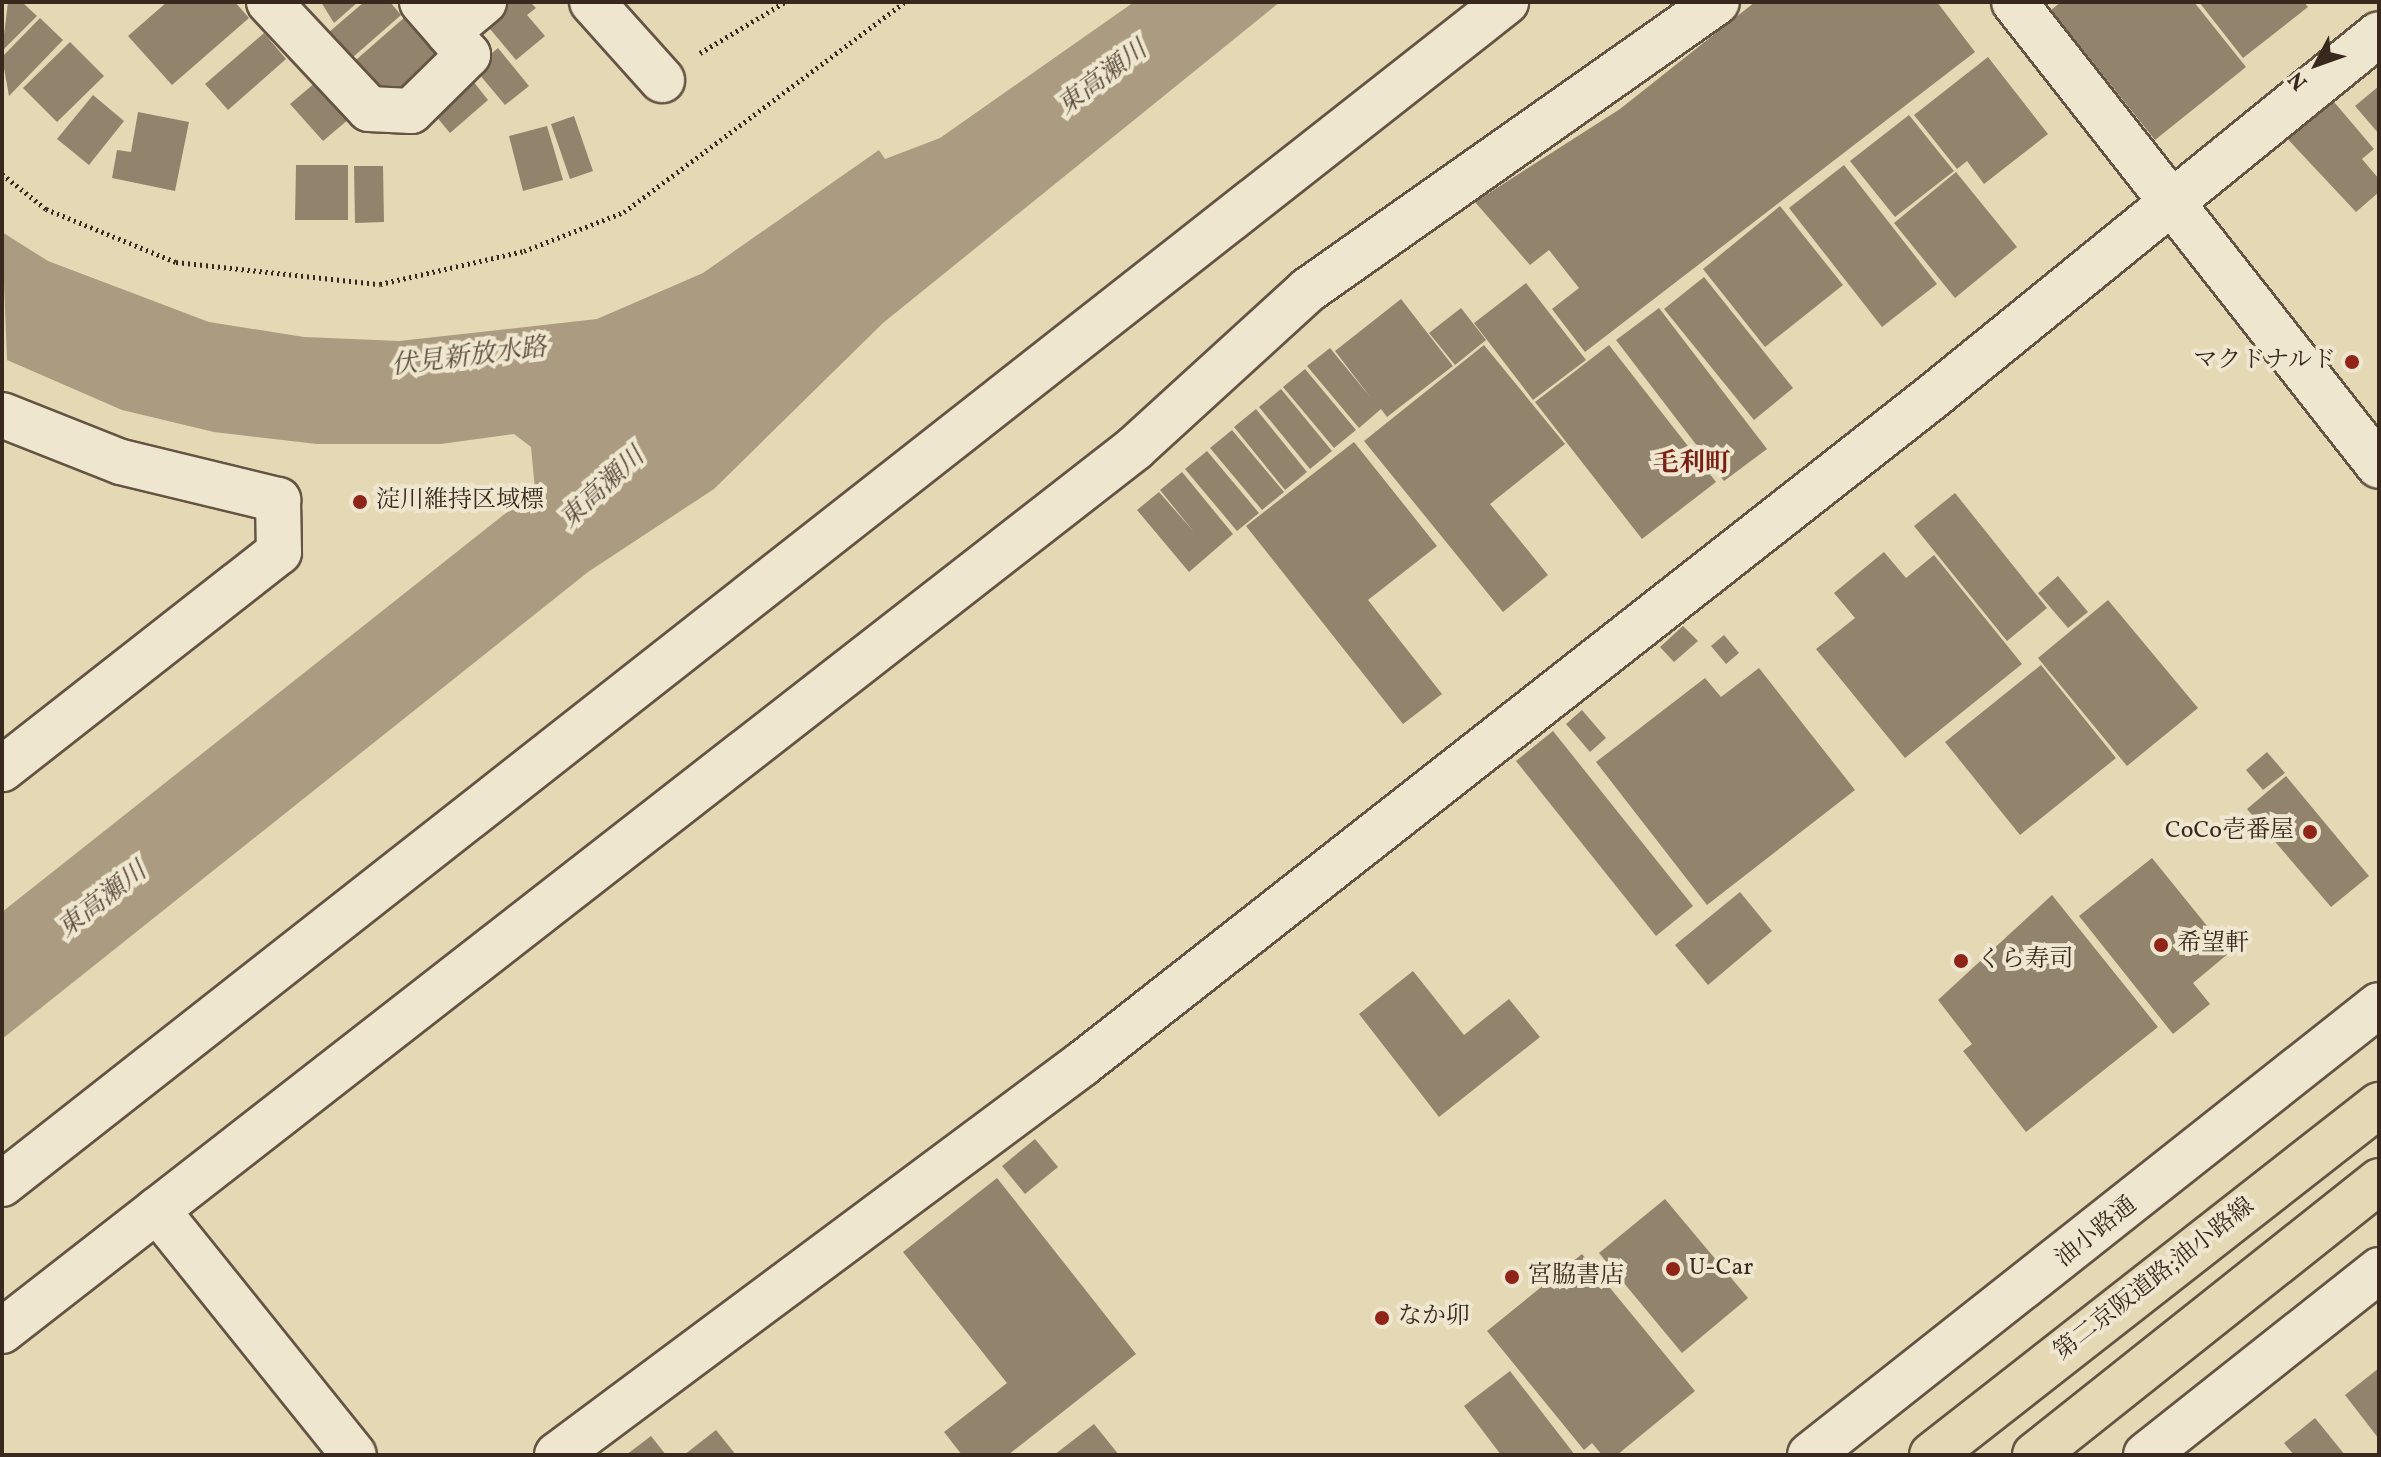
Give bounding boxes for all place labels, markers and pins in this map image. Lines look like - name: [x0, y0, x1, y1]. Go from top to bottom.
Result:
- place label: マクドナルド: [2192, 348, 2336, 376]
- marker: マクドナルド: [2343, 353, 2361, 371]
- place label: 淀川維持区域標: [376, 488, 544, 516]
- marker: 淀川維持区域標: [351, 493, 369, 511]
- place label: CoCo壱番屋: [2165, 818, 2294, 846]
- marker: CoCo壱番屋: [2301, 823, 2319, 841]
- place label: 希望軒: [2177, 931, 2249, 959]
- marker: 希望軒: [2152, 936, 2170, 954]
- place label: くら寿司: [1977, 947, 2073, 975]
- marker: くら寿司: [1952, 952, 1970, 970]
- place label: U-Car: [1689, 1255, 1753, 1283]
- marker: U-Car: [1664, 1260, 1682, 1278]
- place label: 宮脇書店: [1528, 1263, 1624, 1291]
- marker: 宮脇書店: [1503, 1268, 1521, 1286]
- place label: なか卯: [1398, 1304, 1470, 1332]
- marker: なか卯: [1373, 1309, 1391, 1327]

